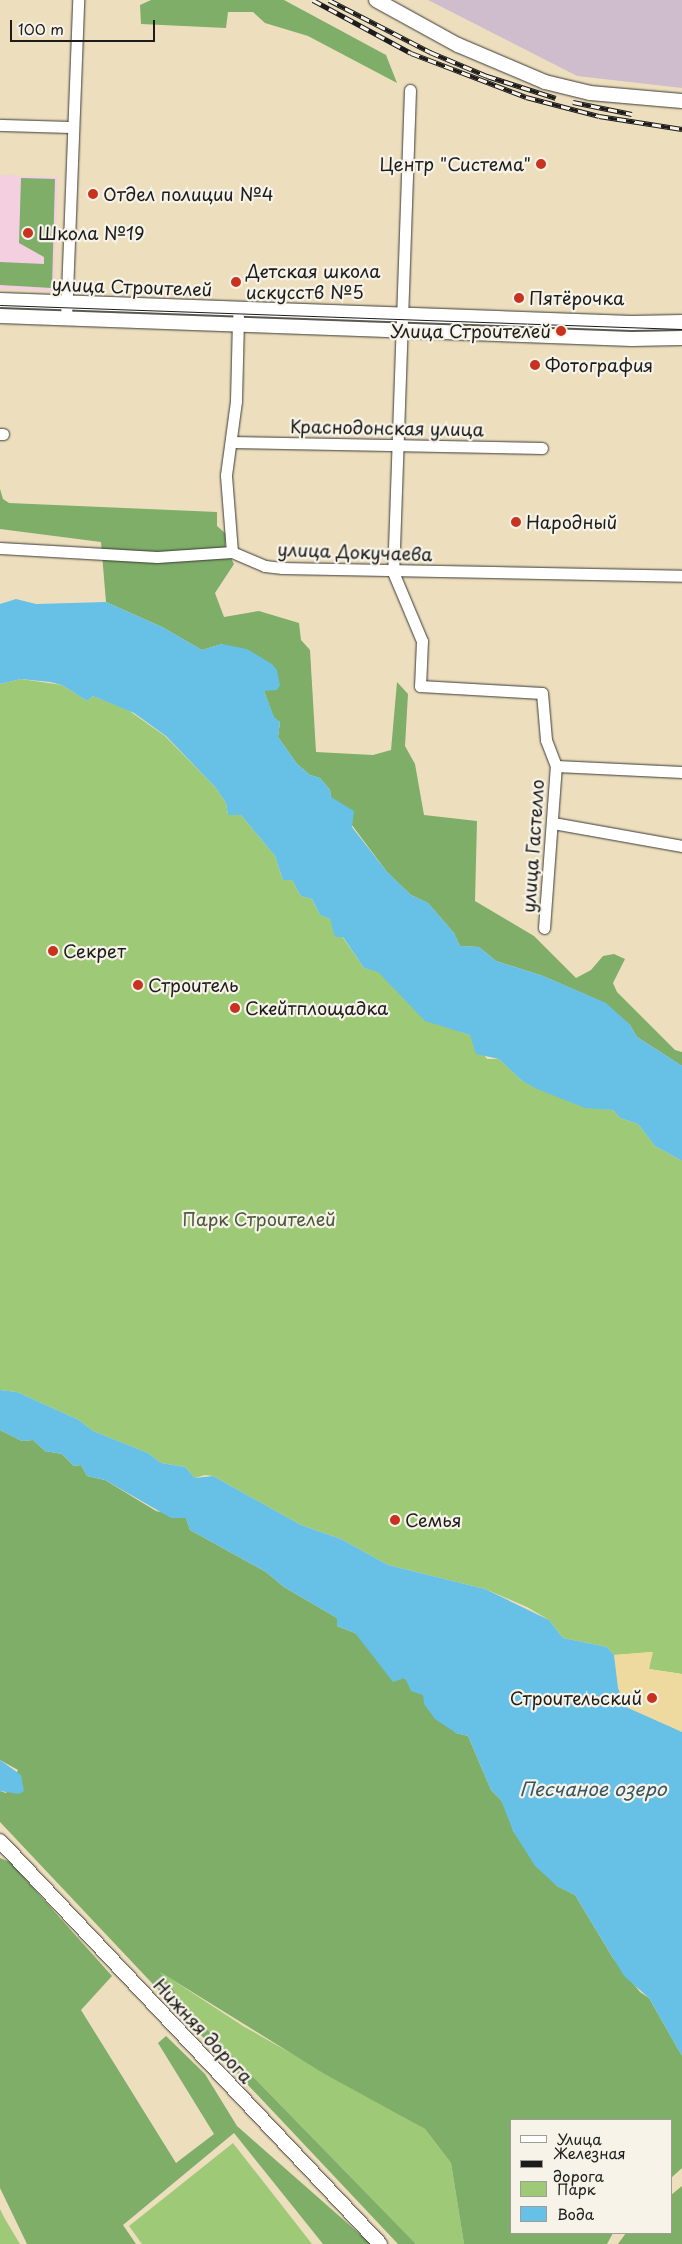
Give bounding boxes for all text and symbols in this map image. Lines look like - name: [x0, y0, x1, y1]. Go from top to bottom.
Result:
- scale bar: [12, 10, 158, 42]
- text: 100 m: [18, 17, 64, 40]
- place label: Центр "Система": [379, 153, 531, 175]
- marker: Центр "Система": [535, 158, 547, 170]
- place label: Отдел полиции №4: [103, 183, 275, 205]
- marker: Отдел полиции №4: [87, 188, 99, 200]
- place label: Школа №19: [38, 222, 145, 244]
- marker: Школа №19: [22, 227, 34, 239]
- place label: Детская школа искусств №5: [246, 261, 381, 304]
- street label: улица Строителей: [51, 273, 213, 301]
- marker: Детская школа искусств №5: [230, 276, 242, 288]
- place label: Пятёрочка: [529, 287, 624, 309]
- marker: Пятёрочка: [513, 292, 525, 304]
- place label: Улица Строителей: [389, 320, 551, 342]
- marker: Улица Строителей: [555, 325, 567, 337]
- place label: Фотография: [545, 354, 653, 376]
- marker: Фотография: [529, 359, 541, 371]
- street label: Краснодонская улица: [289, 416, 485, 440]
- place label: Народный: [526, 511, 617, 533]
- marker: Народный: [510, 516, 522, 528]
- street label: улица Докучаева: [276, 538, 434, 566]
- street label: улица Гастелло: [518, 778, 548, 914]
- place label: Секрет: [63, 940, 126, 962]
- marker: Секрет: [47, 945, 59, 957]
- place label: Строитель: [148, 974, 239, 996]
- marker: Строитель: [132, 979, 144, 991]
- place label: Скейтплощадка: [245, 997, 388, 1019]
- marker: Скейтплощадка: [229, 1002, 241, 1014]
- park label: Парк Строителей: [182, 1208, 336, 1230]
- place label: Семья: [405, 1509, 462, 1531]
- marker: Семья: [389, 1514, 401, 1526]
- place label: Строительский: [510, 1687, 642, 1709]
- marker: Строительский: [646, 1692, 658, 1704]
- water label: Песчаное озеро: [519, 1778, 667, 1800]
- street label: Нижняя дорога: [149, 1974, 257, 2088]
- legend: [510, 2119, 672, 2234]
- text: Улица: [557, 2127, 602, 2150]
- text: Железная дорога: [553, 2141, 626, 2187]
- text: Парк: [557, 2177, 596, 2200]
- text: Вода: [557, 2202, 594, 2225]

